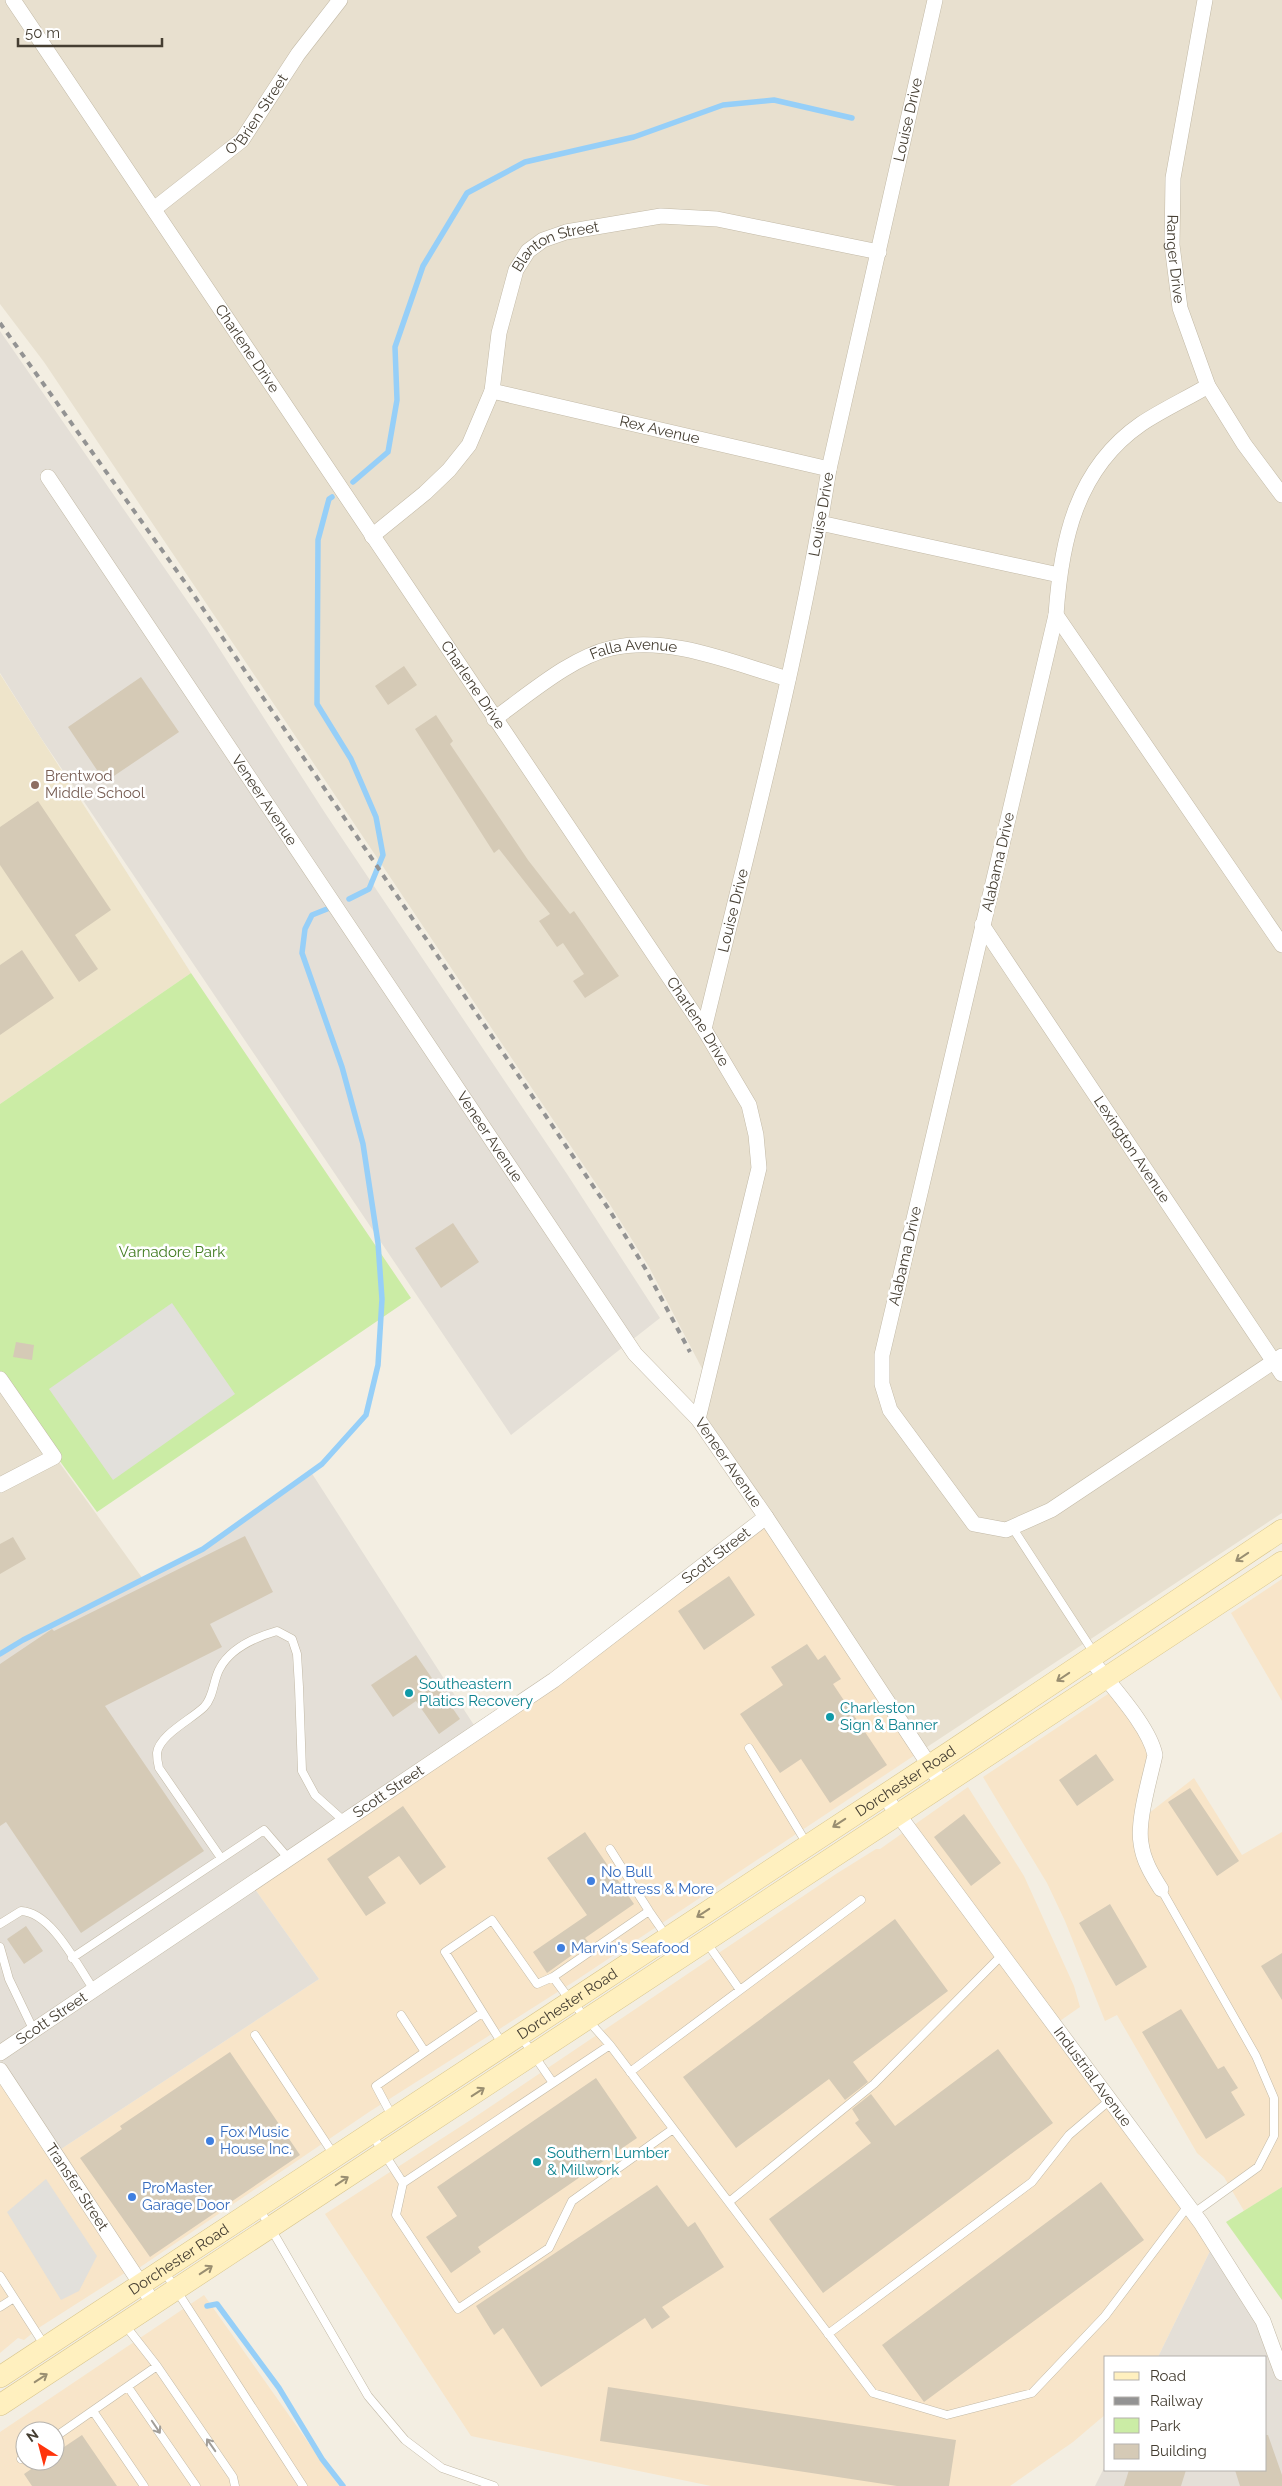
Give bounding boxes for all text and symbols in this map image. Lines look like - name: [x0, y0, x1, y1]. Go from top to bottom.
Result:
- scale bar: [18, 15, 161, 47]
- text: 50 m: [25, 24, 60, 42]
- street label: O'Brien Street: [222, 70, 292, 159]
- street label: Louise Drive: [890, 76, 926, 163]
- street label: Ranger Drive: [1163, 214, 1188, 305]
- street label: Blanton Street: [508, 218, 600, 275]
- street label: Charlene Drive: [211, 301, 283, 396]
- street label: Rex Avenue: [618, 412, 702, 448]
- street label: Louise Drive: [805, 471, 837, 558]
- street label: Falla Avenue: [587, 636, 679, 663]
- street label: Charlene Drive: [437, 637, 509, 733]
- street label: Veneer Avenue: [228, 751, 301, 849]
- place label: Brentwod Middle School: [45, 767, 146, 802]
- marker: Brentwod Middle School: [29, 779, 41, 791]
- street label: Alabama Drive: [978, 810, 1018, 913]
- street label: Louise Drive: [714, 867, 752, 954]
- street label: Charlene Drive: [663, 974, 733, 1070]
- street label: Veneer Avenue: [453, 1088, 527, 1186]
- street label: Lexington Avenue: [1090, 1093, 1174, 1206]
- street label: Alabama Drive: [885, 1204, 925, 1307]
- park label: Varnadore Park: [119, 1243, 225, 1261]
- street label: Veneer Avenue: [691, 1414, 766, 1511]
- street label: Scott Street: [678, 1524, 754, 1588]
- one-way arrow: [1235, 1552, 1249, 1562]
- one-way arrow: [1056, 1671, 1070, 1682]
- place label: Southeastern Platics Recovery: [419, 1675, 533, 1710]
- marker: Southeastern Platics Recovery: [403, 1687, 415, 1699]
- place label: Charleston Sign & Banner: [840, 1699, 939, 1734]
- marker: Charleston Sign & Banner: [824, 1711, 836, 1723]
- street label: Dorchester Road: [852, 1742, 959, 1821]
- street label: Scott Street: [349, 1761, 427, 1822]
- one-way arrow: [832, 1818, 846, 1828]
- place label: No Bull Mattress & More: [601, 1863, 714, 1898]
- marker: No Bull Mattress & More: [585, 1875, 597, 1887]
- one-way arrow: [697, 1908, 711, 1918]
- place label: Marvin's Seafood: [571, 1939, 689, 1957]
- marker: Marvin's Seafood: [555, 1942, 567, 1954]
- street label: Dorchester Road: [514, 1964, 621, 2043]
- street label: Scott Street: [13, 1988, 90, 2049]
- street label: Industrial Avenue: [1050, 2023, 1136, 2130]
- one-way arrow: [470, 2086, 484, 2096]
- place label: Fox Music House Inc.: [220, 2123, 292, 2158]
- marker: Fox Music House Inc.: [204, 2135, 216, 2147]
- street label: Transfer Street: [42, 2140, 112, 2234]
- place label: Southern Lumber & Millwork: [547, 2144, 670, 2179]
- marker: Southern Lumber & Millwork: [531, 2156, 543, 2168]
- one-way arrow: [334, 2175, 348, 2185]
- place label: ProMaster Garage Door: [142, 2179, 231, 2214]
- marker: ProMaster Garage Door: [126, 2191, 138, 2203]
- street label: Dorchester Road: [125, 2220, 232, 2299]
- one-way arrow: [199, 2265, 213, 2275]
- legend: [1104, 2356, 1267, 2471]
- text: Road: [1150, 2367, 1186, 2385]
- one-way arrow: [33, 2373, 47, 2383]
- text: Railway: [1150, 2392, 1203, 2410]
- text: Park: [1150, 2417, 1181, 2435]
- one-way arrow: [151, 2420, 161, 2434]
- north arrow: [15, 2421, 65, 2471]
- text: N: [23, 2426, 41, 2445]
- one-way arrow: [206, 2438, 216, 2452]
- text: Building: [1150, 2442, 1207, 2460]

